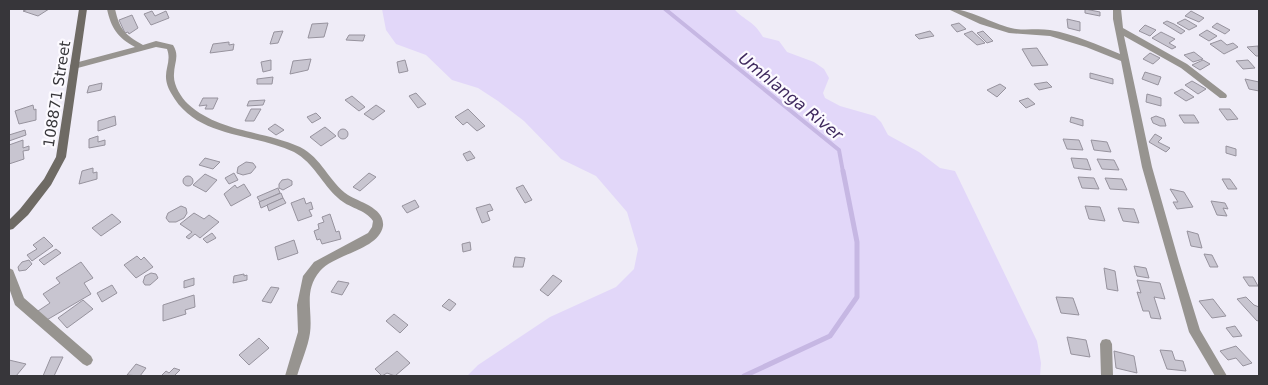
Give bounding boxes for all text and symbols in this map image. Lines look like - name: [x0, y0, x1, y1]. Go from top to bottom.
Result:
- street label: 108871 Street: [40, 39, 74, 149]
- water label: Umhlanga River: [735, 49, 848, 145]

